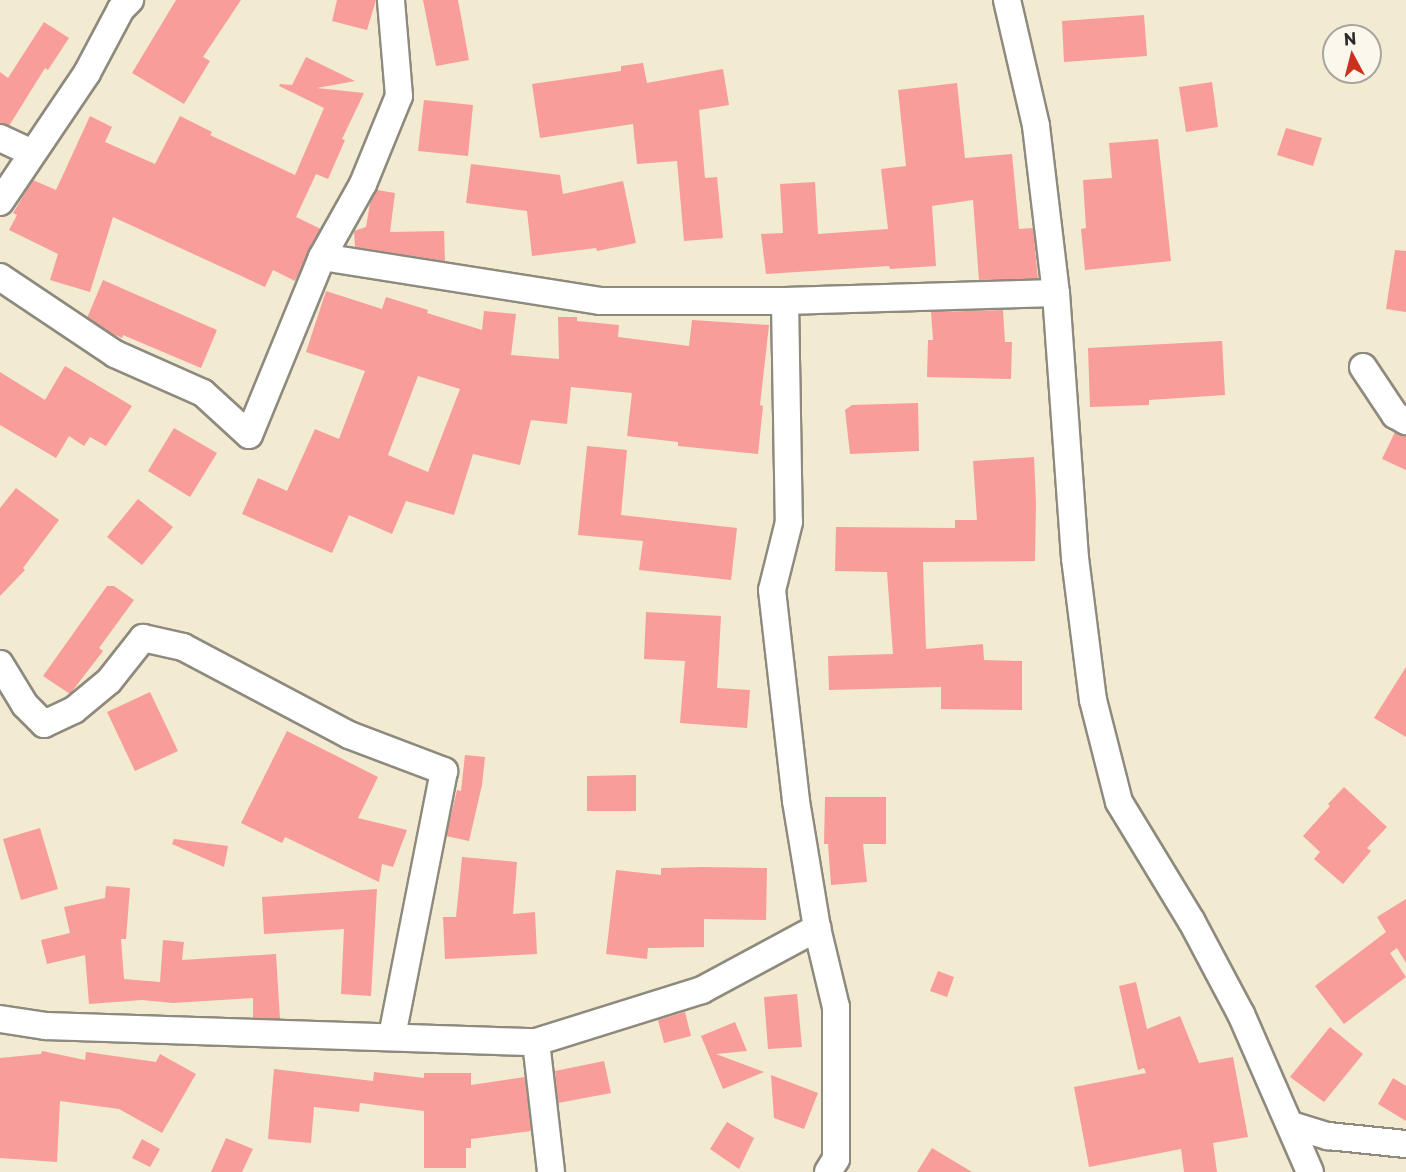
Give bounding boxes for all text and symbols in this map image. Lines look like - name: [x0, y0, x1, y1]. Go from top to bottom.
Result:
- north arrow: [1322, 24, 1382, 84]
- text: N: [1342, 25, 1358, 51]

